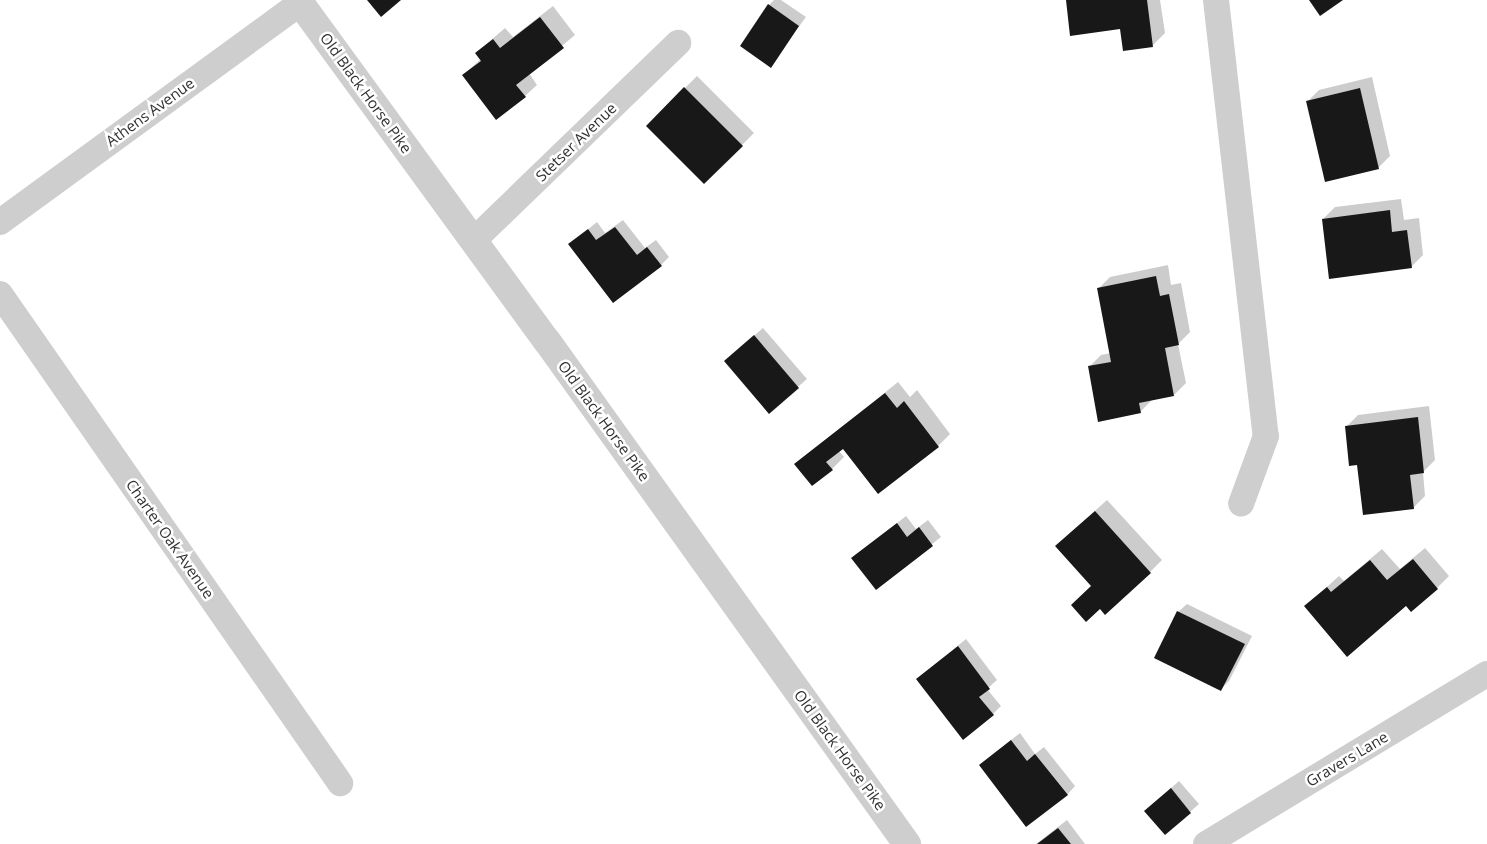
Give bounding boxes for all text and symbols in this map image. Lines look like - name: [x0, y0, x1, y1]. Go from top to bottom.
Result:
- street label: Old Black Horse Pike: [316, 29, 416, 157]
- street label: Athens Avenue: [102, 74, 198, 150]
- street label: Stetser Avenue: [532, 99, 620, 185]
- street label: Old Black Horse Pike: [554, 357, 654, 485]
- street label: Charter Oak Avenue: [122, 476, 218, 602]
- street label: Old Black Horse Pike: [790, 686, 890, 814]
- street label: Gravers Lane: [1303, 728, 1391, 790]

